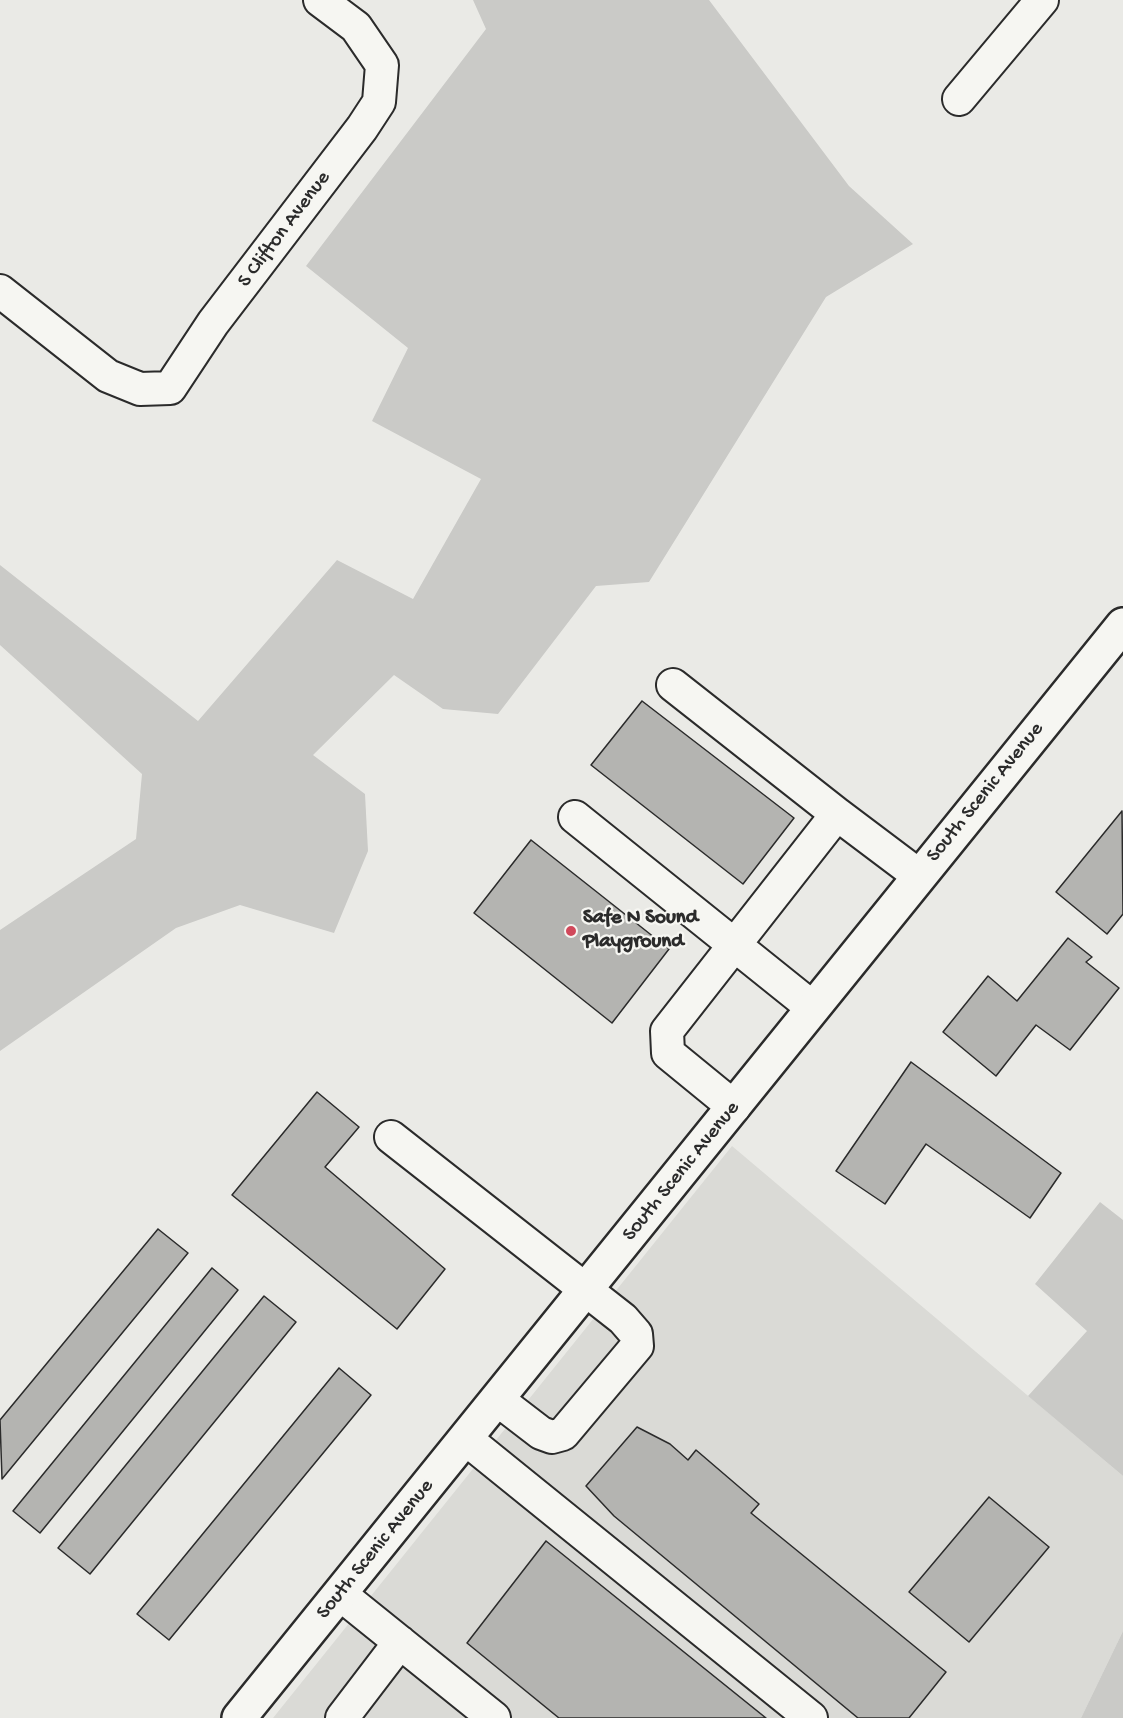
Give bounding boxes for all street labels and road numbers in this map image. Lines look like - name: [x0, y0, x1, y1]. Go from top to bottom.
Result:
- street label: S Clifton Avenue: [233, 167, 337, 293]
- street label: South Scenic Avenue: [922, 718, 1050, 868]
- street label: South Scenic Avenue: [618, 1097, 746, 1247]
- street label: South Scenic Avenue: [312, 1475, 440, 1625]

